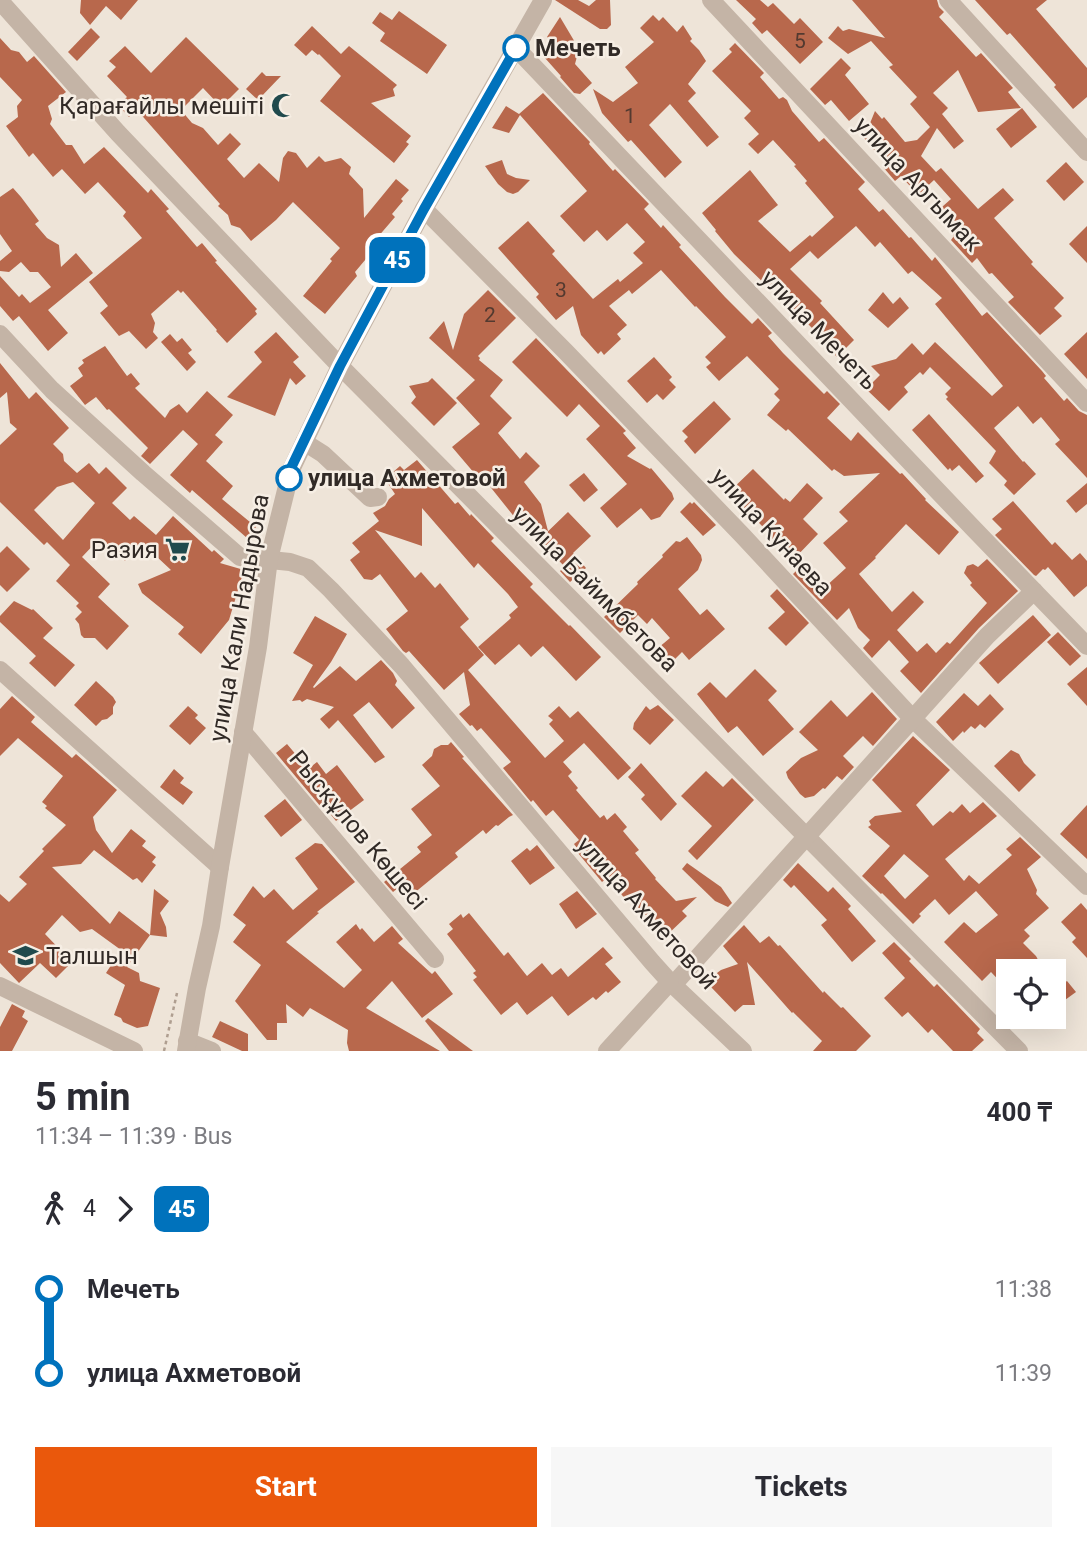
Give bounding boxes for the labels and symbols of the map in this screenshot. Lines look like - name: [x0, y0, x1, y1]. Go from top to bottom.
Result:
- house number: 5: [794, 29, 806, 53]
- place label: Мечеть: [535, 34, 621, 62]
- marker: Мечеть: [503, 35, 529, 61]
- place label: Қарағайлы мешіті: [59, 92, 264, 120]
- mosque icon: Қарағайлы мешіті: [270, 92, 298, 120]
- house number: 1: [624, 104, 636, 128]
- street label: улица Аргымак: [849, 111, 987, 257]
- line badge: 45: [366, 237, 428, 283]
- street label: улица Мечеть: [755, 264, 883, 396]
- house number: 3: [555, 278, 567, 302]
- house number: 2: [484, 303, 496, 327]
- street label: улица Кунаева: [706, 462, 838, 602]
- place label: улица Ахметовой: [308, 464, 506, 492]
- marker: улица Ахметовой: [276, 465, 302, 491]
- street label: улица Кали Надырова: [203, 492, 275, 744]
- street label: улица Байимбетова: [506, 500, 684, 678]
- place label: Разия: [91, 536, 158, 564]
- supermarket icon: Разия: [164, 536, 192, 564]
- street label: Рысқұлов Көшесі: [283, 745, 433, 915]
- street label: улица Ахметовой: [571, 831, 723, 995]
- school or university icon: Талшын: [12, 942, 40, 970]
- place label: Талшын: [46, 942, 138, 970]

